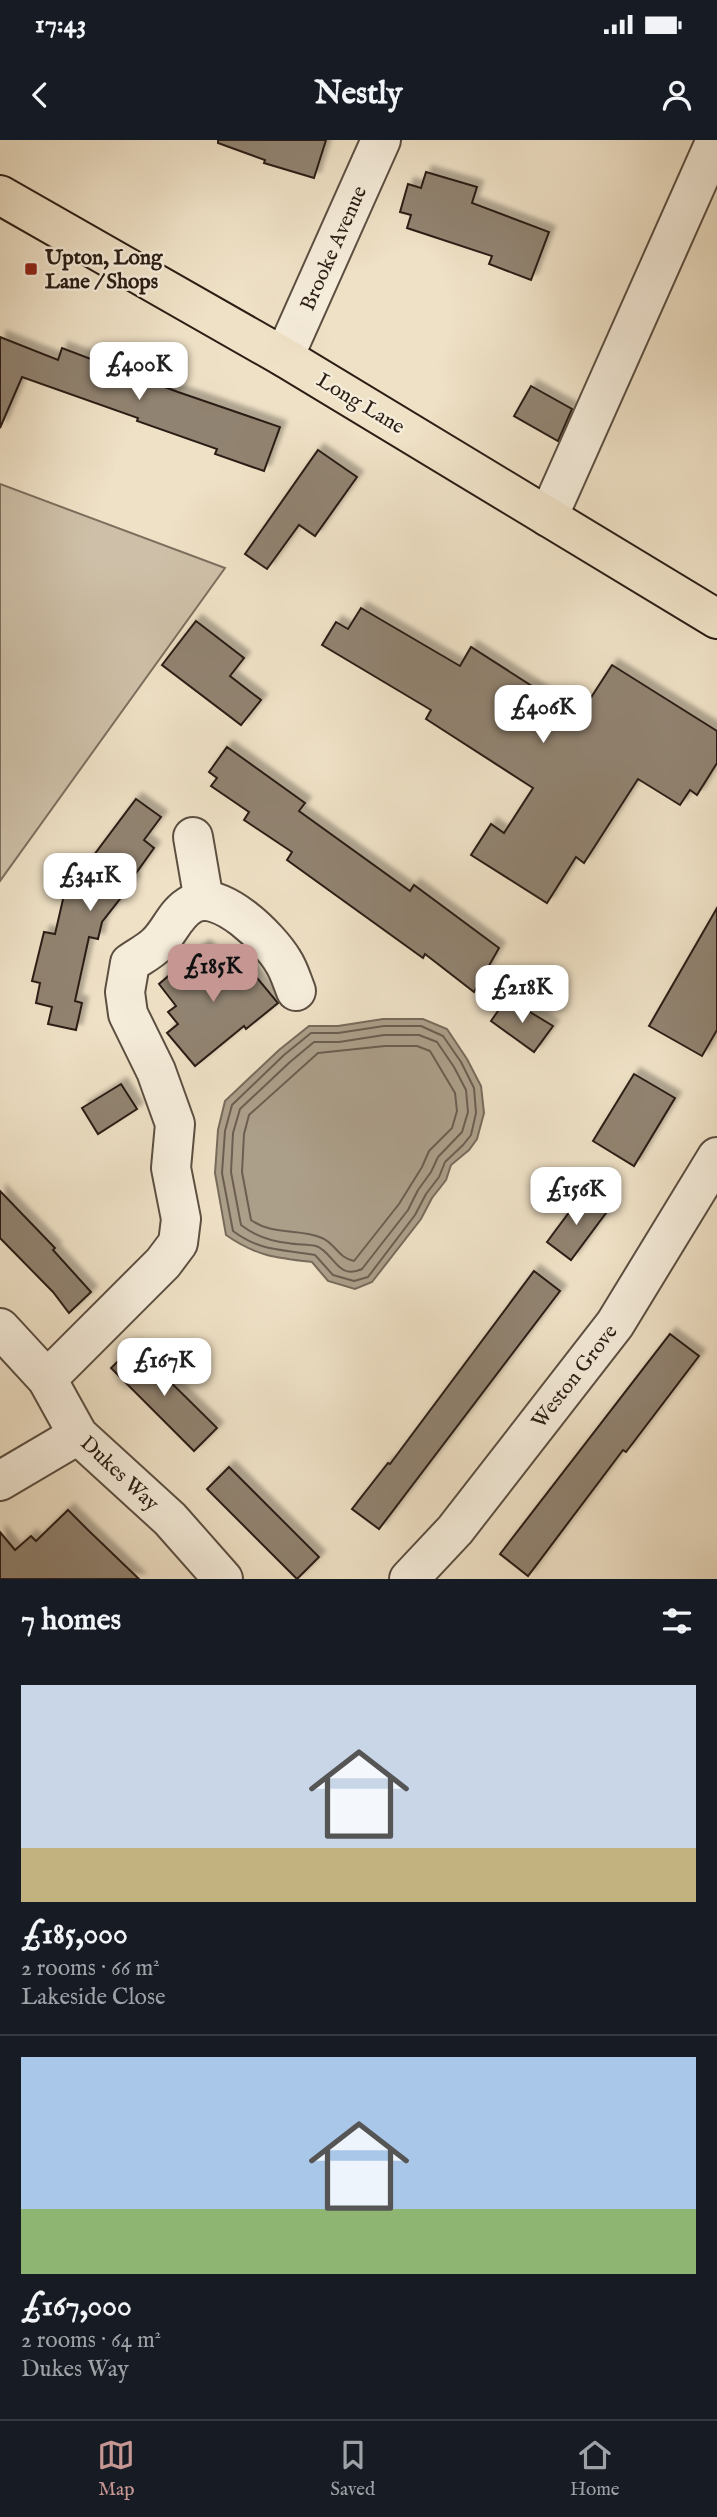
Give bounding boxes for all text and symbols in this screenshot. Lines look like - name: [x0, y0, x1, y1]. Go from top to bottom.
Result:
- text: 17:43: [35, 8, 86, 41]
- text: Nestly: [315, 74, 402, 115]
- icon: back: [21, 76, 59, 114]
- icon: person: [658, 76, 696, 114]
- street label: Brooke Avenue: [295, 182, 374, 315]
- place label: Upton, Long Lane / Shops: [44, 245, 163, 296]
- marker: Upton, Long Lane / Shops: [23, 261, 39, 277]
- pin: £400K: [90, 342, 188, 402]
- text: £400K: [106, 350, 172, 379]
- street label: Long Lane: [311, 367, 410, 441]
- pin: £406K: [494, 686, 592, 745]
- text: £406K: [511, 693, 575, 722]
- pin: £341K: [41, 854, 139, 913]
- text: £341K: [60, 861, 121, 890]
- pin: £185K: [164, 944, 262, 1004]
- text: £185K: [184, 952, 242, 981]
- pin: £218K: [473, 966, 571, 1025]
- text: £218K: [492, 973, 552, 1002]
- pin: £156K: [527, 1168, 625, 1227]
- text: £156K: [546, 1175, 606, 1204]
- street label: Weston Grove: [526, 1319, 624, 1434]
- pin: £167K: [115, 1338, 213, 1398]
- text: £167K: [133, 1346, 195, 1375]
- street label: Dukes Way: [74, 1431, 165, 1518]
- text: 7 homes: [21, 1602, 121, 1640]
- icon: filters: [658, 1602, 696, 1640]
- icon: home: [296, 1731, 422, 1857]
- text: £185,000: [21, 1916, 128, 1954]
- text: 2 rooms · 66 m²: [21, 1954, 160, 1983]
- text: Lakeside Close: [21, 1983, 166, 2012]
- icon: home: [296, 2103, 422, 2229]
- text: £167,000: [21, 2288, 132, 2326]
- text: 2 rooms · 64 m²: [21, 2326, 161, 2355]
- text: Dukes Way: [21, 2355, 129, 2384]
- tab: Map: [97, 2436, 135, 2502]
- tab: Saved: [330, 2436, 375, 2502]
- tab: Home: [570, 2436, 620, 2502]

